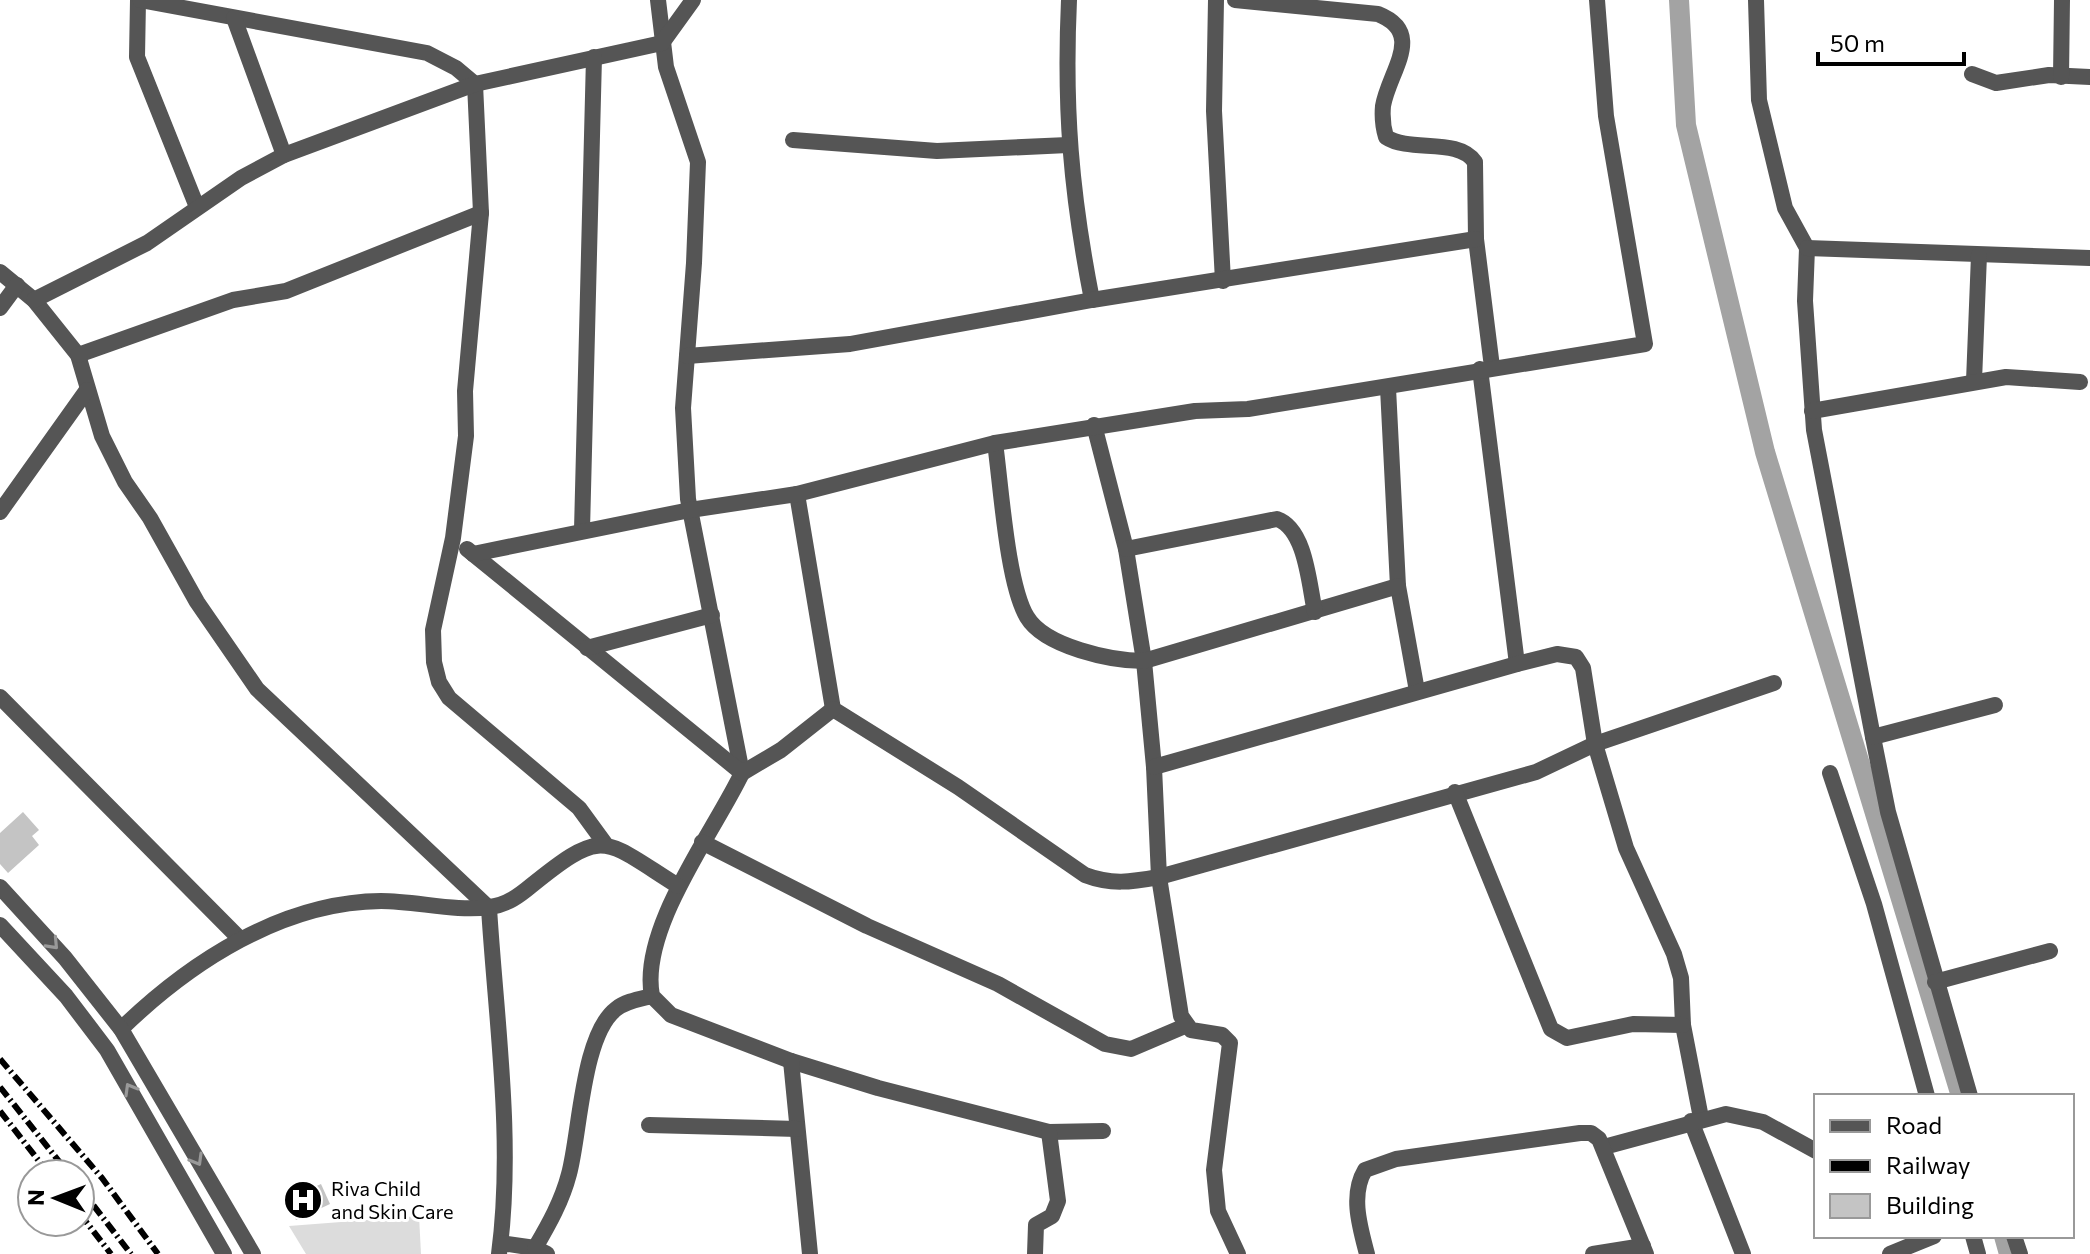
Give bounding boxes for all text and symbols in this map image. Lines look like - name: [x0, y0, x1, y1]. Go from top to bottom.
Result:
- scale bar: [1818, 16, 1964, 66]
- text: 50 m: [1830, 28, 1885, 57]
- one-way arrow: [44, 935, 58, 950]
- one-way arrow: [124, 1083, 140, 1098]
- legend: [1814, 1094, 2074, 1238]
- text: Road: [1886, 1110, 1942, 1139]
- text: Railway: [1886, 1150, 1971, 1179]
- one-way arrow: [188, 1151, 203, 1166]
- north arrow: [16, 1158, 96, 1238]
- place label: Riva Child and Skin Care: [331, 1176, 454, 1223]
- hospital icon: Riva Child and Skin Care: [282, 1179, 324, 1221]
- text: N: [22, 1189, 49, 1206]
- text: Building: [1886, 1190, 1974, 1219]

